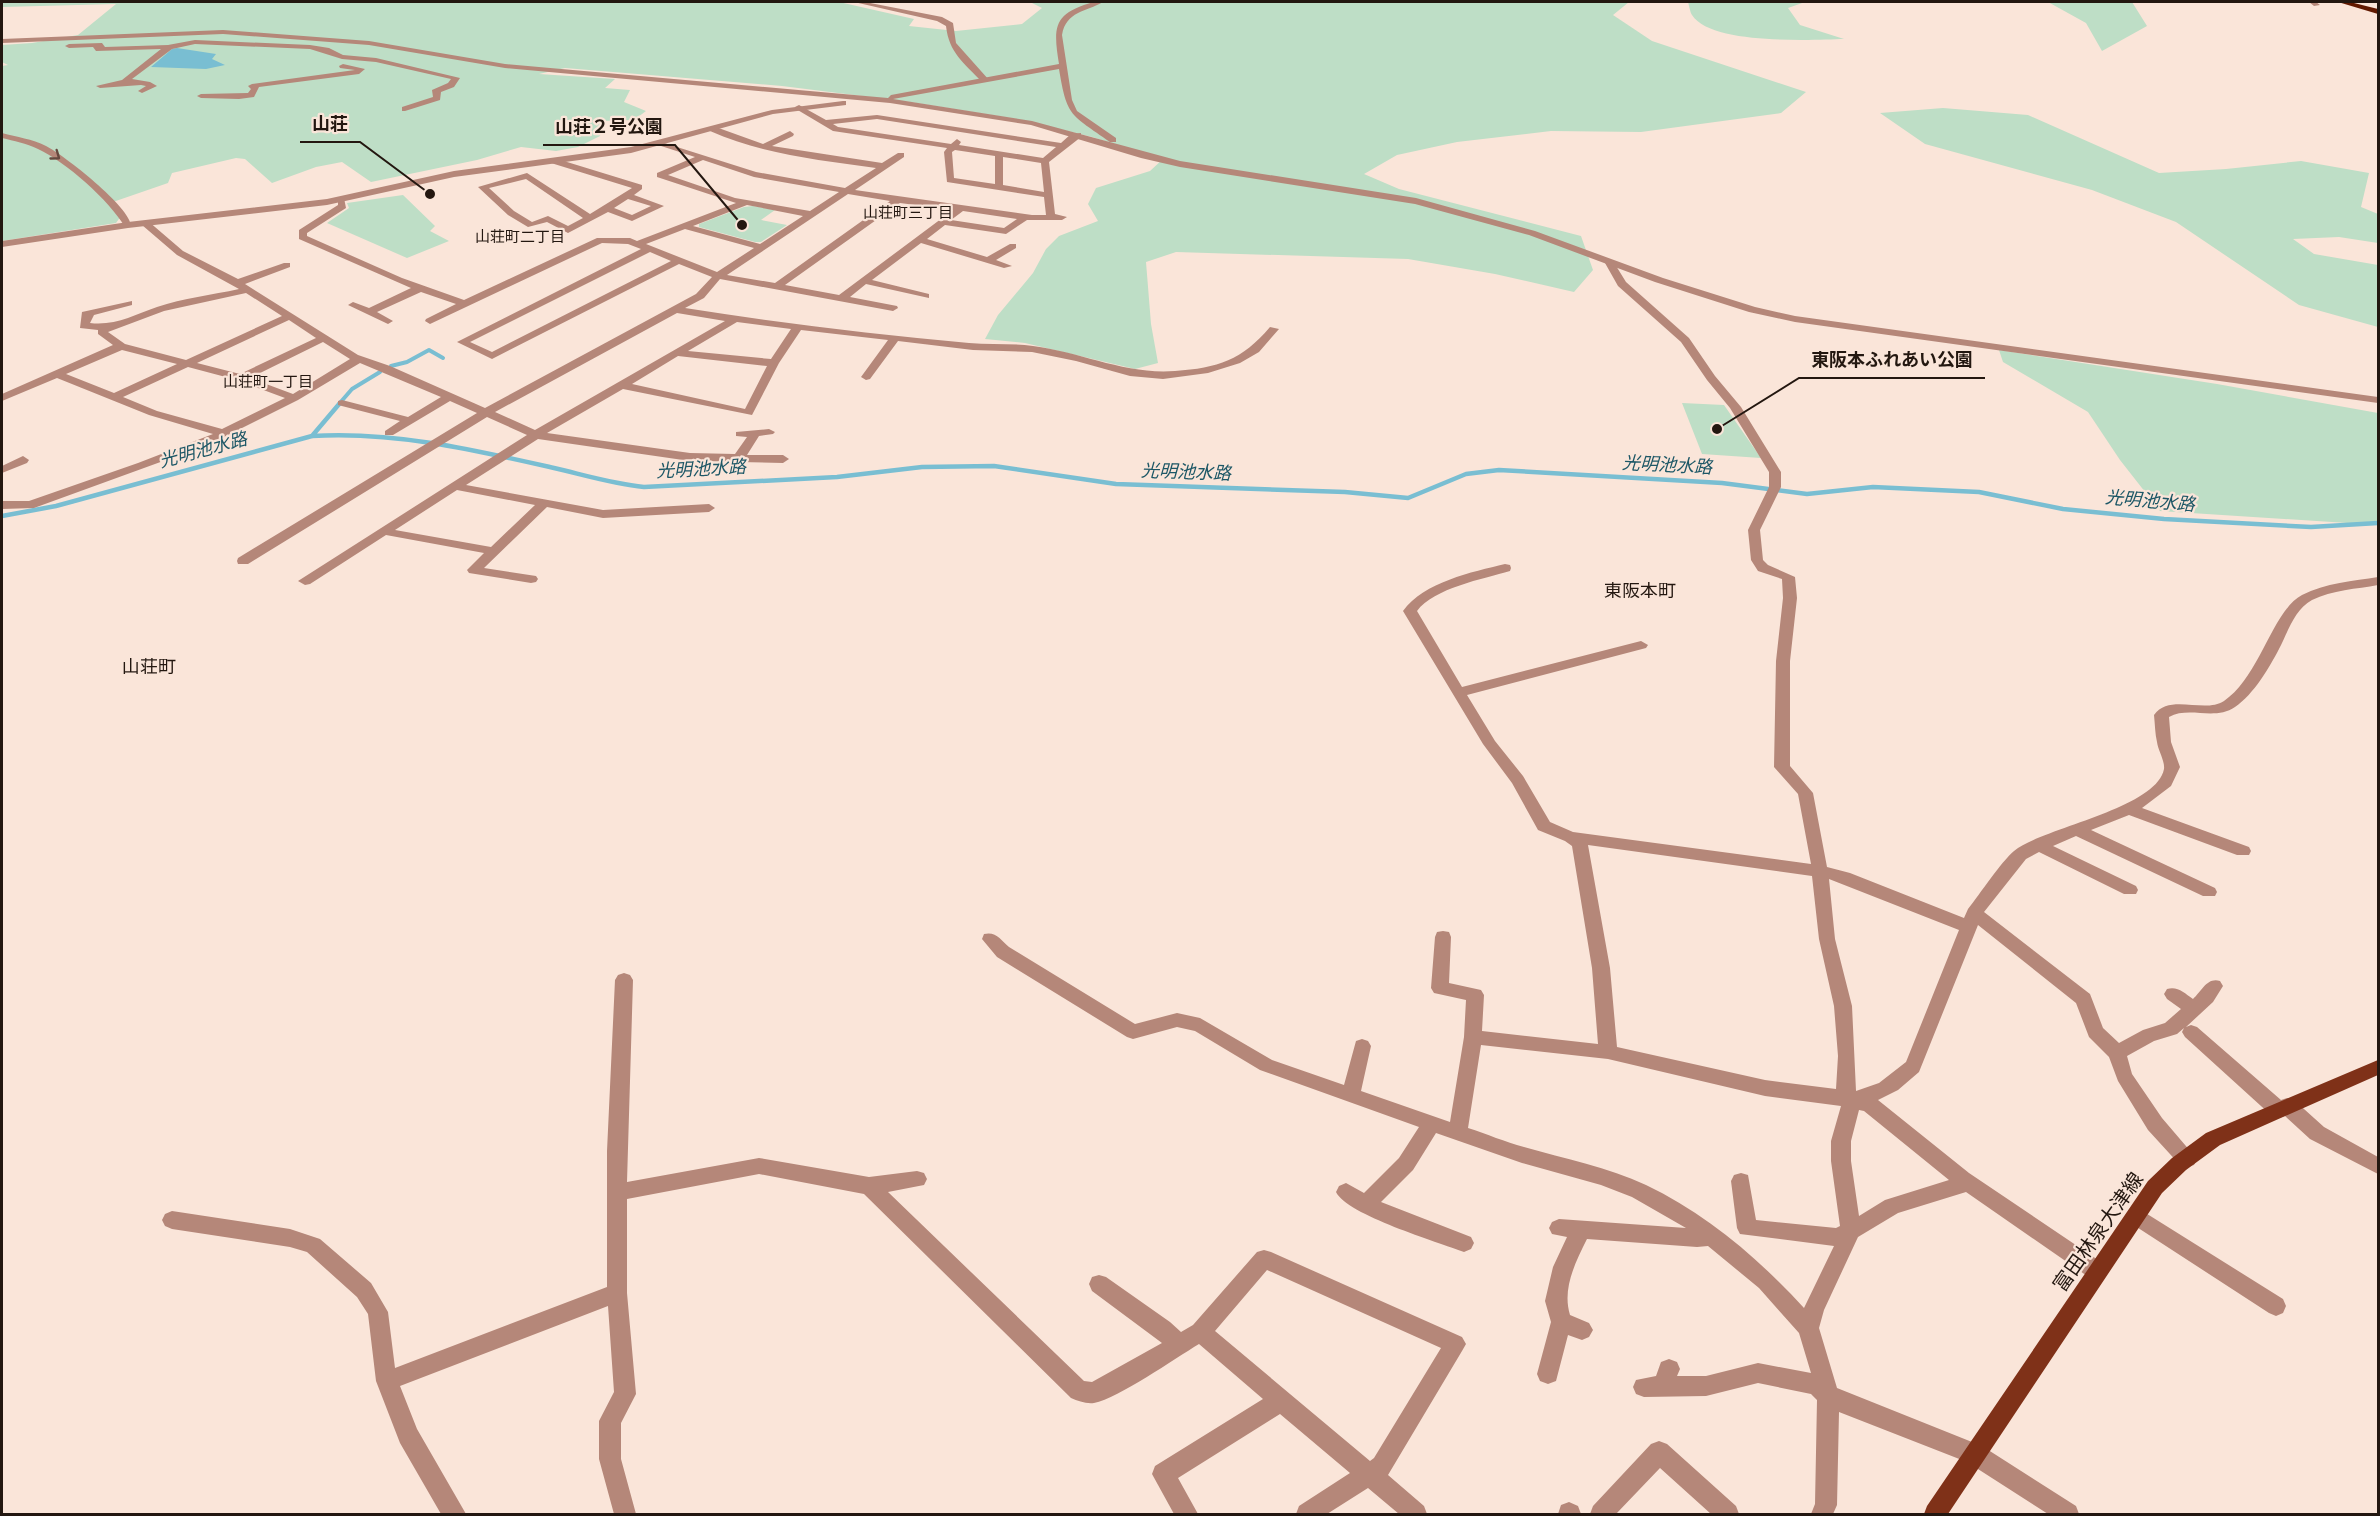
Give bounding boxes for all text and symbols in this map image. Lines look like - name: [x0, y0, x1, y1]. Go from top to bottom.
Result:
- callout: 山荘: [300, 106, 360, 142]
- callout: 山荘２号公園: [543, 109, 675, 145]
- text: 山荘: [312, 114, 348, 134]
- text: 山荘２号公園: [555, 117, 663, 137]
- one-way arrow: [49, 149, 60, 160]
- district label: 山荘町三丁目: [863, 204, 953, 221]
- district label: 山荘町二丁目: [475, 228, 565, 245]
- callout: 東阪本ふれあい公園: [1799, 342, 1985, 378]
- text: 東阪本ふれあい公園: [1811, 350, 1973, 370]
- district label: 山荘町一丁目: [223, 373, 313, 390]
- water label: 光明池水路: [157, 428, 251, 471]
- water label: 光明池水路: [1622, 453, 1714, 477]
- water label: 光明池水路: [656, 457, 748, 481]
- water label: 光明池水路: [1141, 460, 1233, 484]
- water label: 光明池水路: [2104, 487, 2198, 515]
- district label: 東阪本町: [1604, 581, 1676, 601]
- district label: 山荘町: [122, 657, 176, 677]
- street label: 富田林泉大津線: [2049, 1168, 2147, 1296]

